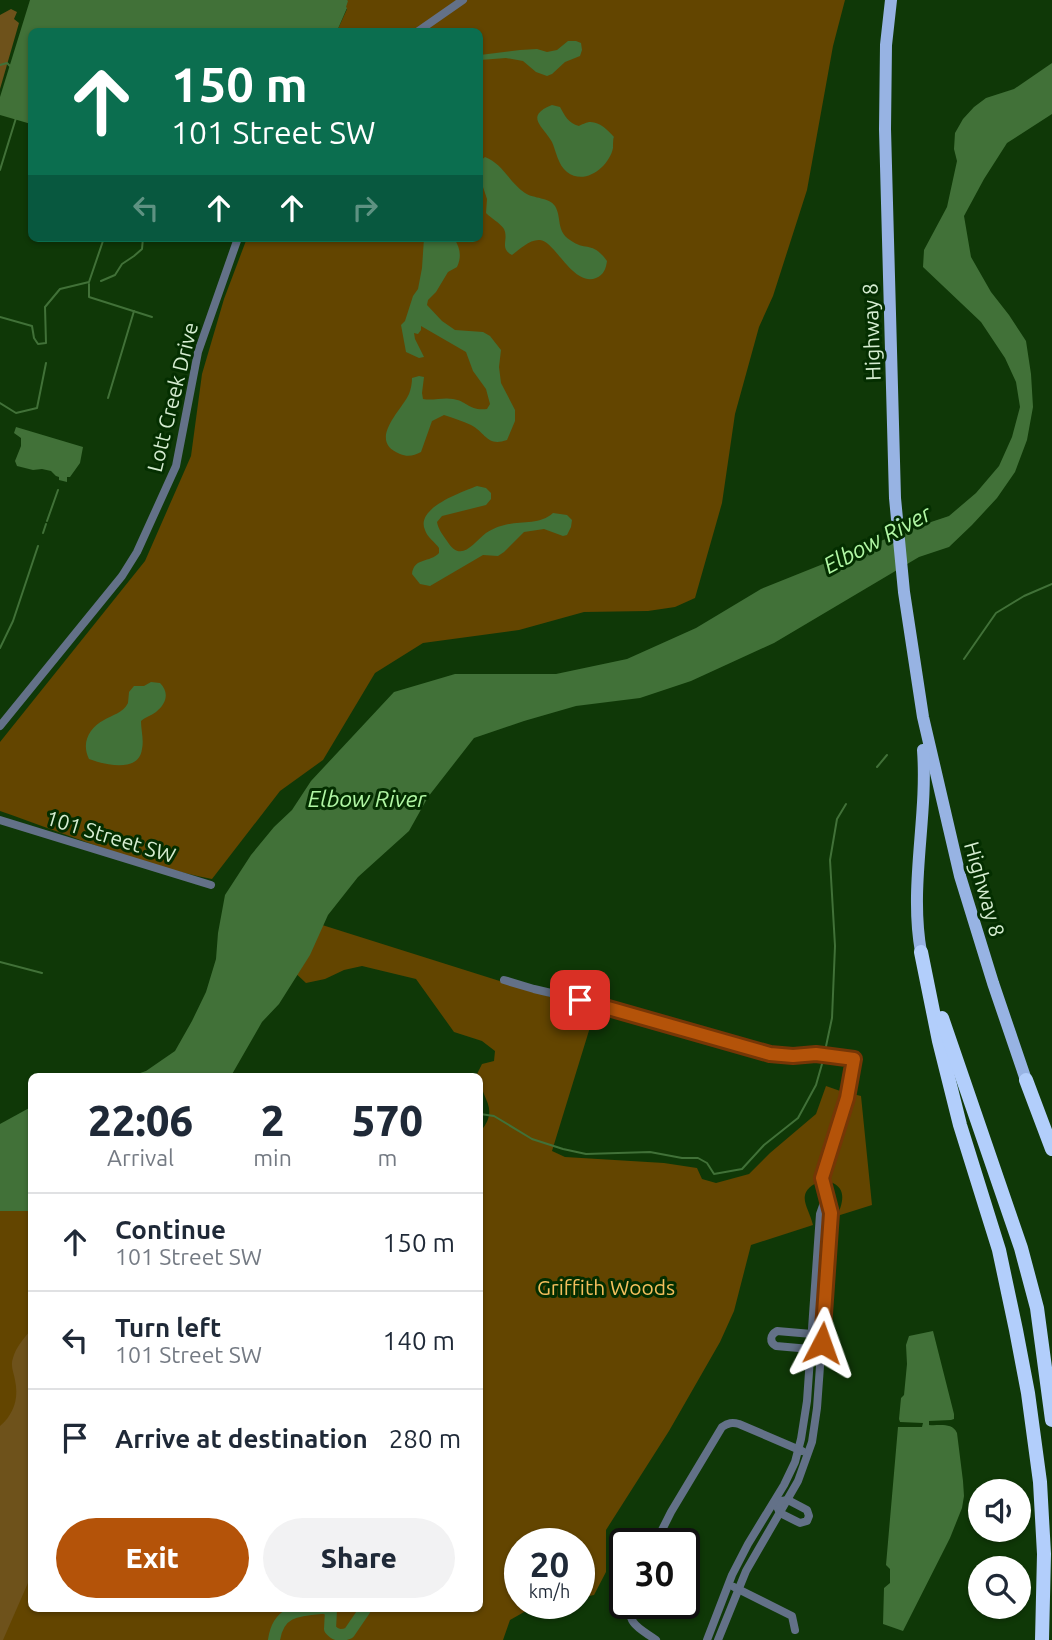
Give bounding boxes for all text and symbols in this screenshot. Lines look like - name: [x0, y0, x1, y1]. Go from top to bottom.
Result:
- icon: ahead: [56, 56, 147, 147]
- text: 150 m: [171, 56, 308, 111]
- text: 101 Street SW: [171, 114, 375, 150]
- icon: left: [127, 189, 165, 227]
- icon: ahead: [200, 189, 238, 227]
- icon: ahead: [273, 189, 311, 227]
- icon: right: [346, 189, 384, 227]
- street label: Highway 8: [857, 283, 885, 381]
- street label: Lott Creek Drive: [142, 320, 202, 474]
- water label: Elbow River: [819, 500, 936, 578]
- water label: Elbow River: [308, 786, 427, 811]
- street label: 101 Street SW: [43, 805, 179, 867]
- street label: Highway 8: [960, 839, 1010, 939]
- pin: [550, 970, 610, 1030]
- icon: arrive: [561, 981, 599, 1019]
- text: 22:06: [88, 1097, 193, 1144]
- text: 2: [261, 1097, 284, 1144]
- text: 570: [352, 1097, 423, 1144]
- text: Arrival: [107, 1145, 174, 1170]
- text: min: [253, 1145, 292, 1170]
- text: m: [377, 1145, 397, 1170]
- text: Continue: [115, 1215, 226, 1244]
- icon: ahead: [56, 1223, 94, 1261]
- text: 150 m: [383, 1228, 455, 1257]
- text: 101 Street SW: [115, 1244, 262, 1269]
- park label: Griffith Woods: [537, 1275, 675, 1299]
- position arrow: [785, 1306, 859, 1380]
- text: Turn left: [115, 1313, 221, 1342]
- icon: left: [56, 1321, 94, 1359]
- text: 140 m: [383, 1326, 455, 1355]
- text: 101 Street SW: [115, 1342, 262, 1367]
- icon: arrive: [56, 1419, 94, 1457]
- text: Arrive at destination: [115, 1424, 368, 1453]
- text: 280 m: [389, 1424, 461, 1453]
- map controls: [968, 1479, 1031, 1619]
- button: sound: [968, 1479, 1031, 1542]
- button: Exit: [56, 1518, 249, 1598]
- button: Share: [263, 1518, 455, 1598]
- speed limit sign: 30: [609, 1528, 700, 1619]
- text: 20: [530, 1544, 569, 1584]
- button: search: [968, 1556, 1031, 1619]
- text: km/h: [529, 1581, 570, 1601]

